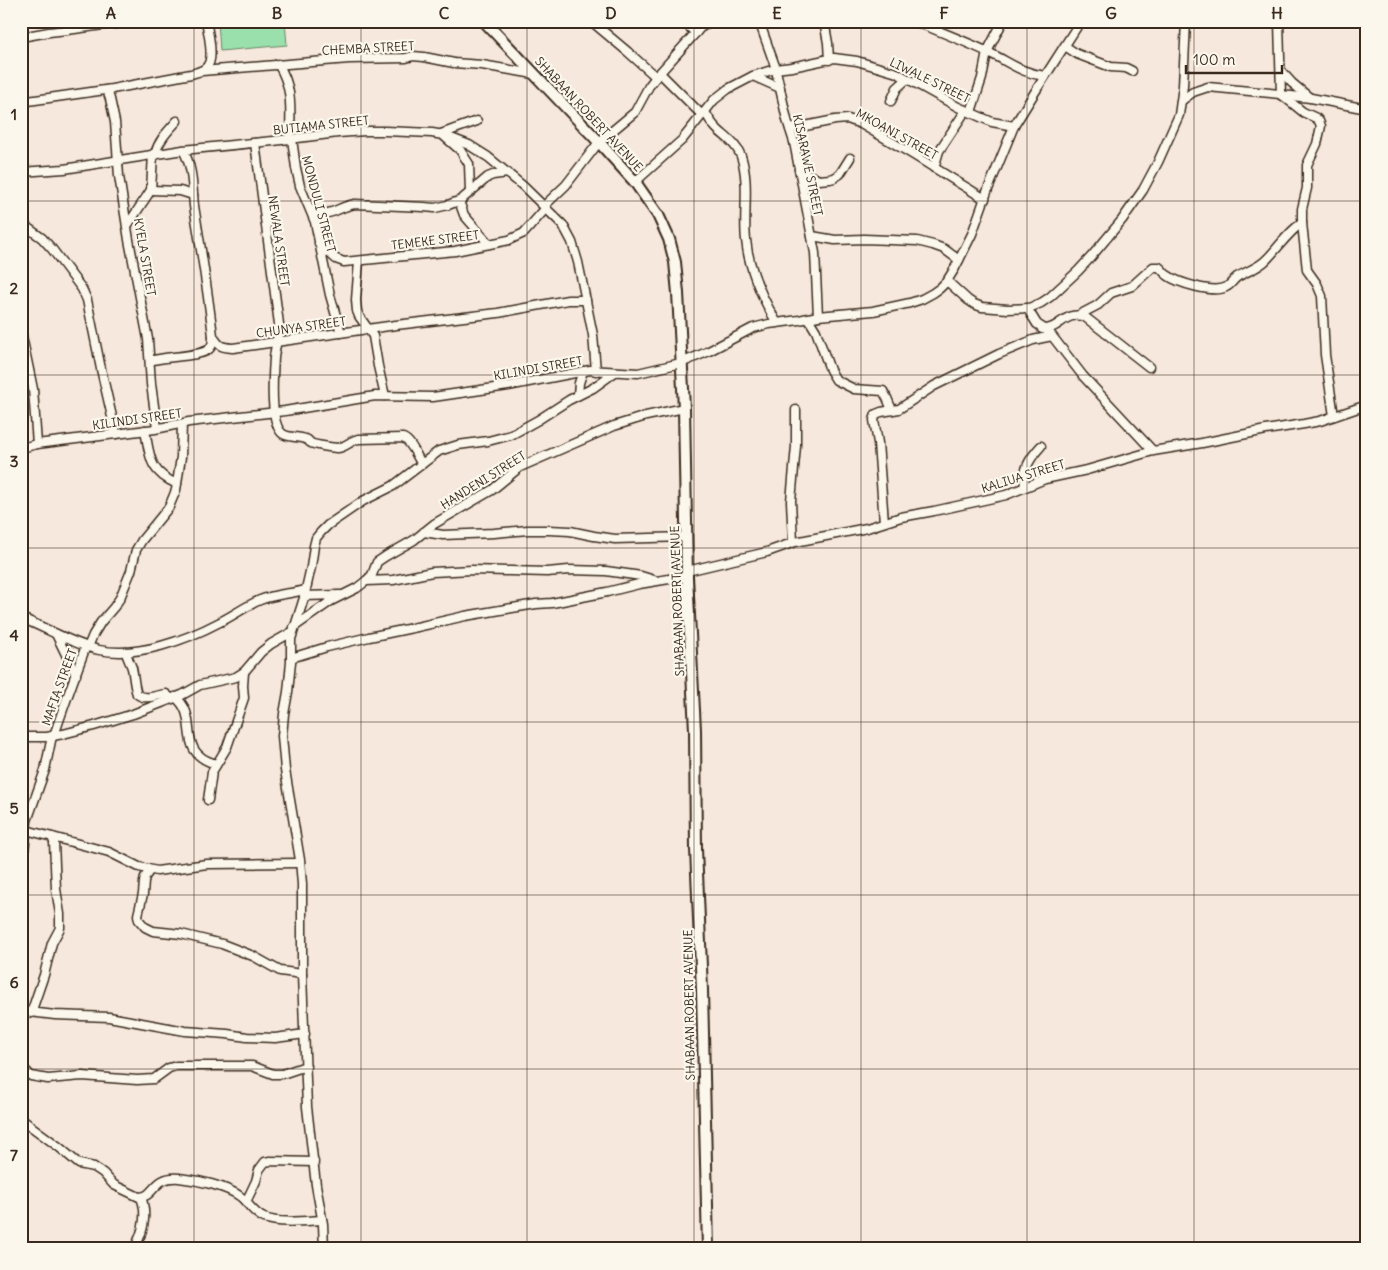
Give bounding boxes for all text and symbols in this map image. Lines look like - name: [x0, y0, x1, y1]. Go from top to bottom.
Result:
- text: A: [106, 3, 116, 23]
- text: B: [272, 3, 283, 23]
- text: C: [439, 3, 450, 23]
- text: D: [605, 3, 617, 23]
- text: E: [772, 3, 782, 23]
- text: F: [939, 3, 949, 23]
- text: G: [1105, 3, 1117, 23]
- text: H: [1271, 3, 1283, 23]
- street label: CHEMBA STREET: [321, 38, 415, 58]
- scale bar: [1186, 42, 1282, 74]
- text: 100 m: [1193, 50, 1235, 69]
- street label: SHABAAN ROBERT AVENUE: [532, 54, 646, 174]
- street label: LIWALE STREET: [887, 54, 973, 106]
- text: 1: [11, 104, 17, 124]
- street label: MKOANI STREET: [854, 105, 940, 163]
- street label: BUTIAMA STREET: [272, 112, 370, 138]
- street label: KISARAWE STREET: [790, 113, 826, 217]
- street label: MONDULI STREET: [299, 154, 339, 254]
- street label: NEWALA STREET: [265, 195, 293, 287]
- street label: KYELA STREET: [131, 217, 159, 297]
- street label: TEMEKE STREET: [390, 227, 480, 253]
- text: 2: [10, 278, 19, 298]
- street label: CHUNYA STREET: [255, 313, 347, 341]
- street label: KILINDI STREET: [492, 353, 584, 383]
- street label: KILINDI STREET: [91, 405, 183, 433]
- street label: HANDENI STREET: [438, 448, 528, 512]
- text: 3: [9, 451, 19, 471]
- street label: KALIUA STREET: [979, 456, 1067, 496]
- street label: SHABAAN ROBERT AVENUE: [667, 525, 687, 677]
- text: 4: [9, 625, 19, 645]
- street label: MAFIA STREET: [38, 646, 80, 728]
- text: 5: [9, 798, 19, 818]
- street label: SHABAAN ROBERT AVENUE: [680, 929, 698, 1081]
- text: 6: [9, 972, 19, 992]
- text: 7: [10, 1145, 18, 1165]

